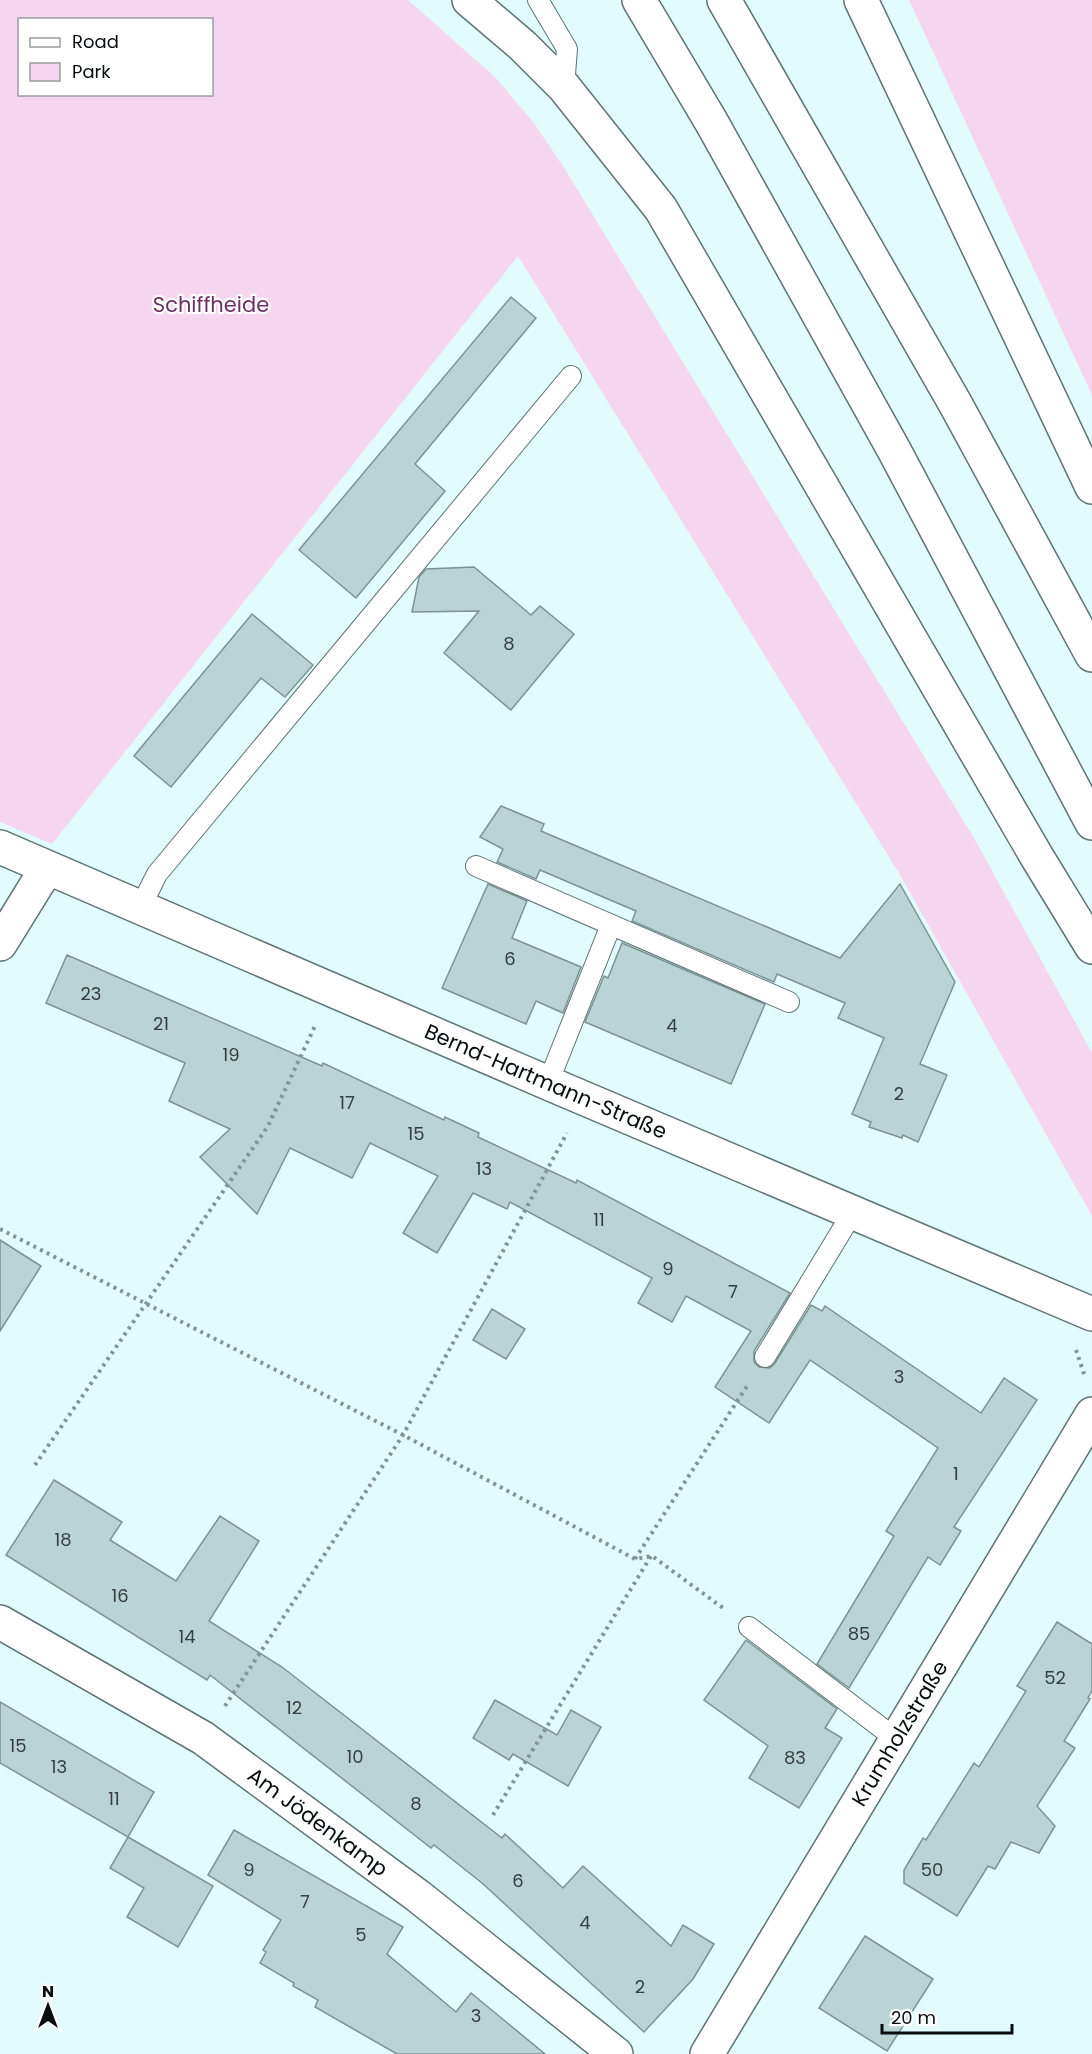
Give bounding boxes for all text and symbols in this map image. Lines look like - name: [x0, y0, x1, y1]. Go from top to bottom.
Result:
- legend: [18, 18, 213, 96]
- text: Road: [72, 29, 119, 54]
- text: Park: [72, 59, 111, 84]
- park label: Schiffheide: [153, 290, 269, 319]
- house number: 8: [503, 631, 515, 656]
- house number: 6: [504, 946, 516, 971]
- house number: 23: [81, 981, 101, 1006]
- house number: 21: [153, 1011, 169, 1036]
- house number: 4: [666, 1013, 678, 1038]
- street label: Bernd-Hartmann-Straße: [420, 1017, 672, 1146]
- house number: 19: [222, 1042, 240, 1067]
- house number: 2: [894, 1081, 904, 1106]
- house number: 17: [339, 1090, 355, 1115]
- house number: 15: [407, 1121, 425, 1146]
- house number: 13: [476, 1156, 492, 1181]
- house number: 11: [593, 1207, 605, 1232]
- house number: 9: [662, 1256, 674, 1281]
- house number: 7: [728, 1279, 738, 1304]
- house number: 3: [894, 1364, 904, 1389]
- house number: 1: [953, 1461, 959, 1486]
- house number: 18: [54, 1527, 72, 1552]
- house number: 16: [111, 1583, 129, 1608]
- house number: 85: [848, 1621, 870, 1646]
- house number: 14: [178, 1624, 196, 1649]
- street label: Krumholzstraße: [844, 1655, 954, 1812]
- house number: 52: [1044, 1665, 1066, 1690]
- house number: 12: [286, 1695, 302, 1720]
- house number: 15: [9, 1733, 27, 1758]
- house number: 10: [346, 1744, 364, 1769]
- house number: 83: [784, 1745, 806, 1770]
- house number: 13: [51, 1754, 67, 1779]
- street label: Am Jödenkamp: [242, 1761, 394, 1883]
- house number: 11: [108, 1786, 120, 1811]
- house number: 8: [410, 1791, 422, 1816]
- house number: 9: [243, 1857, 255, 1882]
- house number: 50: [921, 1857, 943, 1882]
- house number: 6: [512, 1868, 524, 1893]
- house number: 7: [300, 1889, 310, 1914]
- house number: 4: [579, 1910, 591, 1935]
- house number: 5: [355, 1922, 367, 1947]
- house number: 2: [635, 1974, 645, 1999]
- north arrow: [18, 1976, 78, 2036]
- text: N: [42, 1980, 54, 2003]
- scale bar: [882, 1997, 1012, 2035]
- house number: 3: [471, 2003, 481, 2028]
- text: 20 m: [891, 2005, 936, 2030]

